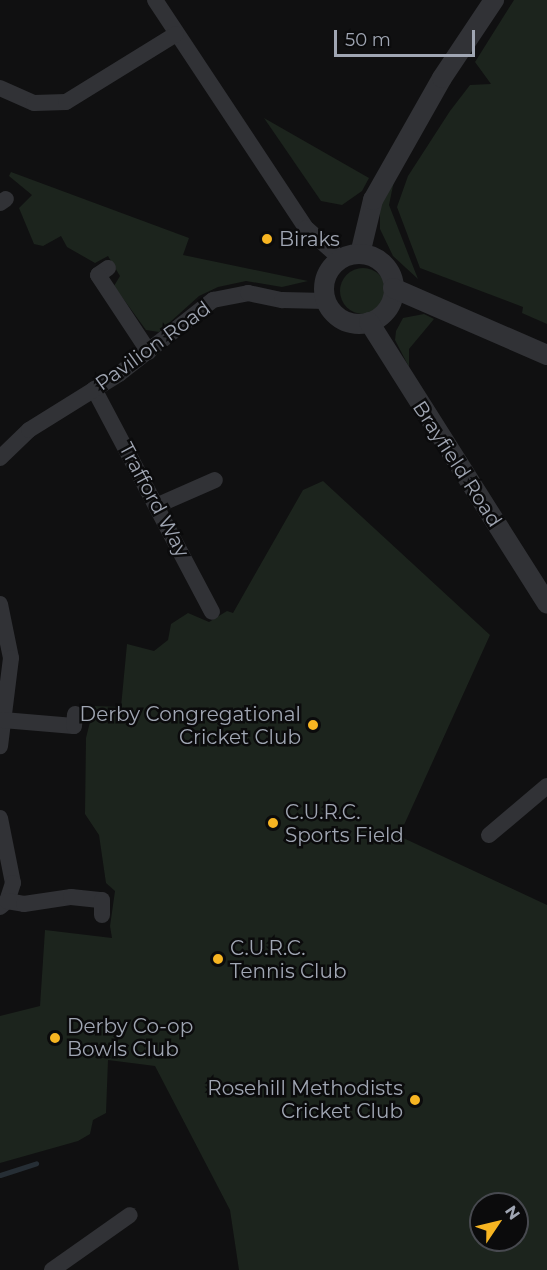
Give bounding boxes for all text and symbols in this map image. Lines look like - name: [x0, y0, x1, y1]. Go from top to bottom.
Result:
- scale bar: [337, 18, 478, 56]
- text: 50 m: [345, 29, 391, 51]
- place label: Biraks: [279, 227, 340, 251]
- marker: Biraks: [260, 232, 274, 246]
- street label: Pavilion Road: [91, 296, 215, 396]
- street label: Brayfield Road: [407, 396, 507, 532]
- street label: Trafford Way: [114, 439, 194, 561]
- place label: Derby Congregational Cricket Club: [80, 702, 301, 749]
- marker: Derby Congregational Cricket Club: [306, 718, 320, 732]
- place label: C.U.R.C. Sports Field: [285, 800, 404, 847]
- marker: C.U.R.C. Sports Field: [266, 816, 280, 830]
- place label: C.U.R.C. Tennis Club: [230, 936, 346, 983]
- marker: C.U.R.C. Tennis Club: [211, 952, 225, 966]
- place label: Derby Co-op Bowls Club: [67, 1014, 193, 1061]
- marker: Derby Co-op Bowls Club: [48, 1031, 62, 1045]
- place label: Rosehill Methodists Cricket Club: [207, 1076, 403, 1123]
- marker: Rosehill Methodists Cricket Club: [408, 1093, 422, 1107]
- north arrow: [469, 1192, 529, 1252]
- text: N: [501, 1202, 524, 1223]

